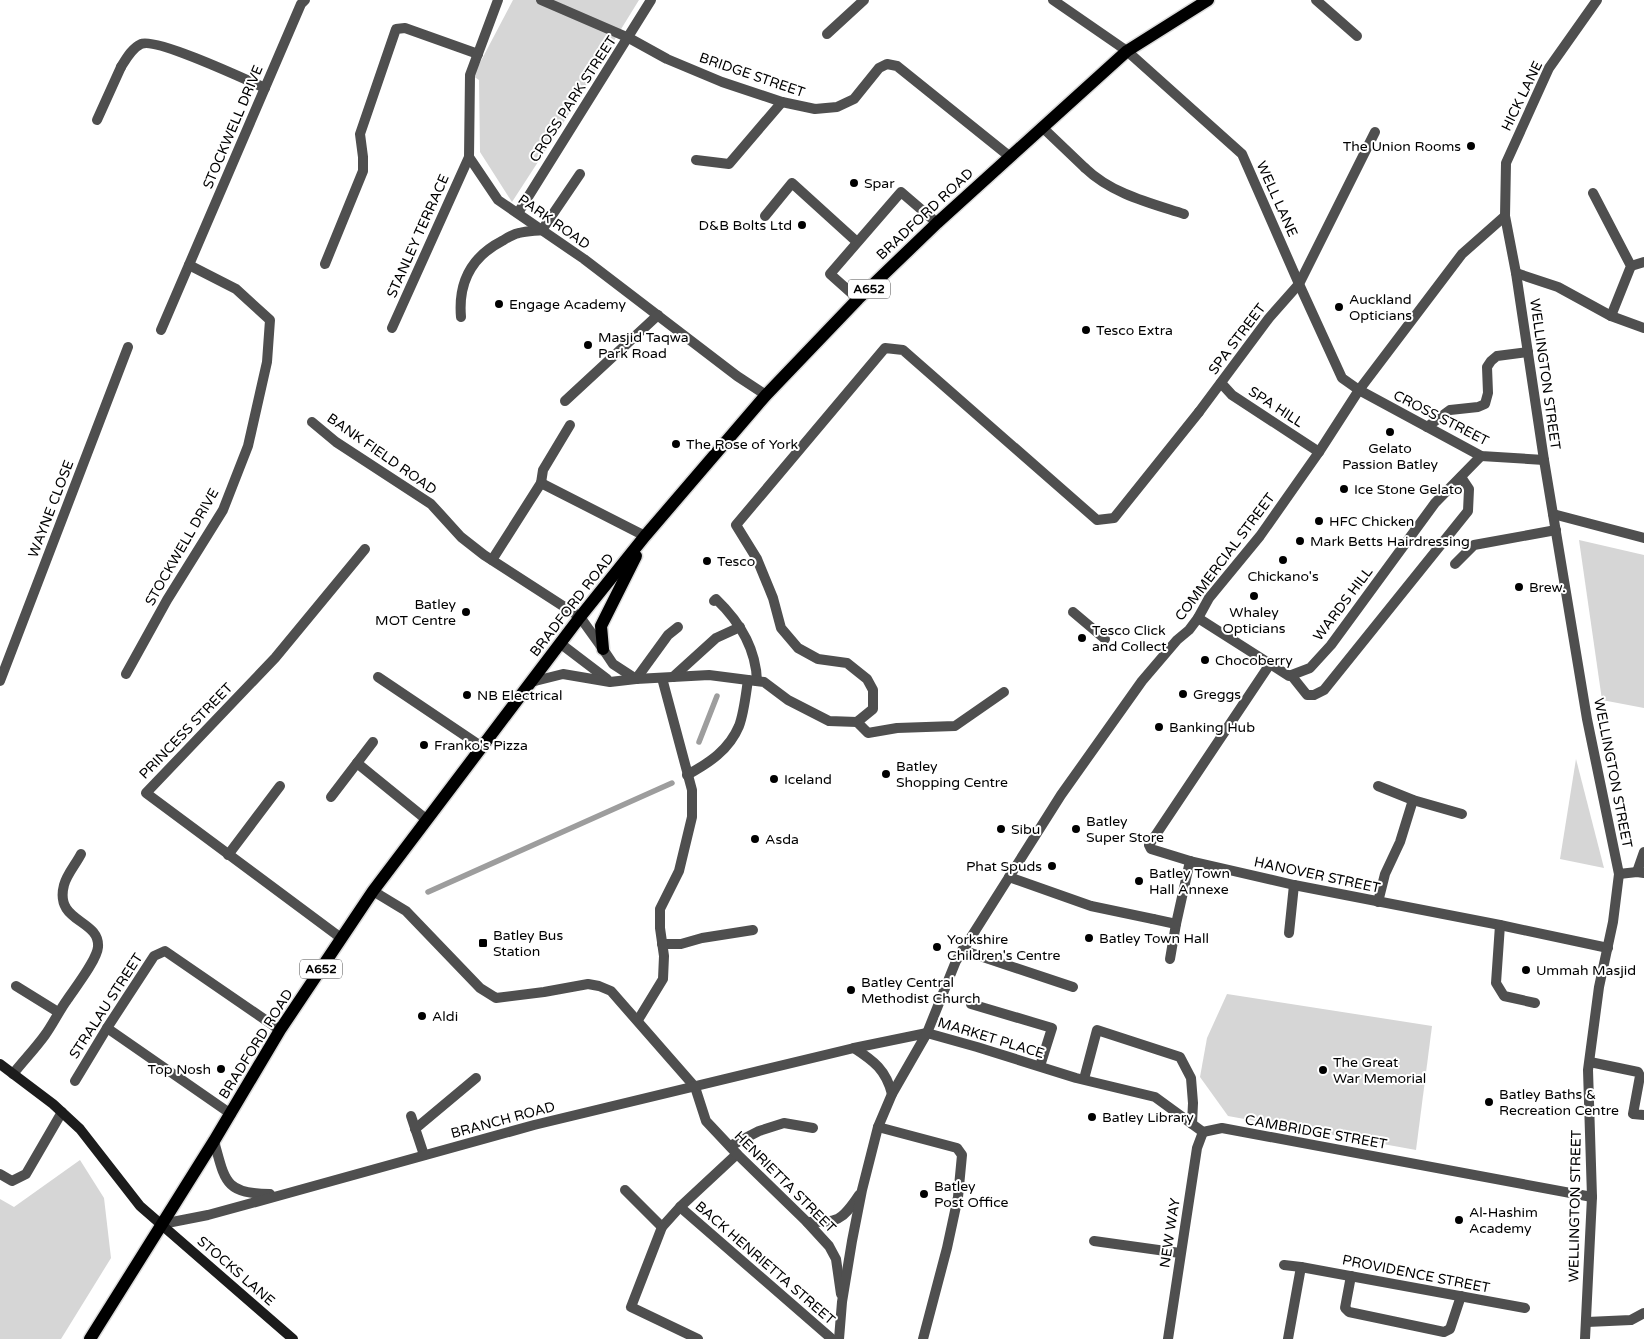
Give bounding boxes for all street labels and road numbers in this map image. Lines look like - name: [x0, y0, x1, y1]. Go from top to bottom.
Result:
- street label: CROSS PARK STREET: [526, 32, 620, 165]
- street label: BRIDGE STREET: [697, 49, 807, 101]
- street label: HICK LANE: [1498, 58, 1546, 134]
- street label: STOCKWELL DRIVE: [199, 63, 267, 191]
- street label: WELL LANE: [1253, 158, 1301, 240]
- street label: BRADFORD ROAD: [873, 165, 977, 263]
- street label: STANLEY TERRACE: [383, 172, 453, 300]
- street label: PARK ROAD: [515, 191, 593, 253]
- road number: A652: [848, 280, 890, 298]
- street label: WELLINGTON STREET: [1526, 297, 1564, 451]
- street label: SPA STREET: [1205, 300, 1269, 378]
- street label: SPA HILL: [1245, 383, 1307, 431]
- street label: CROSS STREET: [1390, 387, 1492, 450]
- street label: BANK FIELD ROAD: [324, 410, 440, 498]
- street label: WAYNE CLOSE: [25, 458, 77, 560]
- street label: STOCKWELL DRIVE: [141, 485, 223, 609]
- street label: COMMERCIAL STREET: [1171, 489, 1279, 624]
- street label: BRADFORD ROAD: [526, 550, 618, 660]
- street label: WARDS HILL: [1310, 564, 1376, 644]
- street label: PRINCESS STREET: [136, 679, 237, 783]
- street label: WELLINGTON STREET: [1590, 697, 1636, 850]
- street label: HANOVER STREET: [1252, 853, 1382, 897]
- street label: STRALAU STREET: [66, 950, 147, 1062]
- road number: A652: [300, 960, 342, 979]
- street label: BRADFORD ROAD: [215, 986, 297, 1102]
- street label: MARKET PLACE: [936, 1014, 1046, 1062]
- street label: BRANCH ROAD: [449, 1098, 557, 1142]
- street label: CAMBRIDGE STREET: [1244, 1111, 1389, 1153]
- street label: HENRIETTA STREET: [731, 1128, 840, 1237]
- street label: WELLINGTON STREET: [1565, 1129, 1585, 1282]
- street label: NEW WAY: [1156, 1197, 1184, 1269]
- street label: BACK HENRIETTA STREET: [692, 1198, 839, 1329]
- street label: STOCKS LANE: [194, 1233, 278, 1309]
- street label: PROVIDENCE STREET: [1341, 1251, 1492, 1297]

